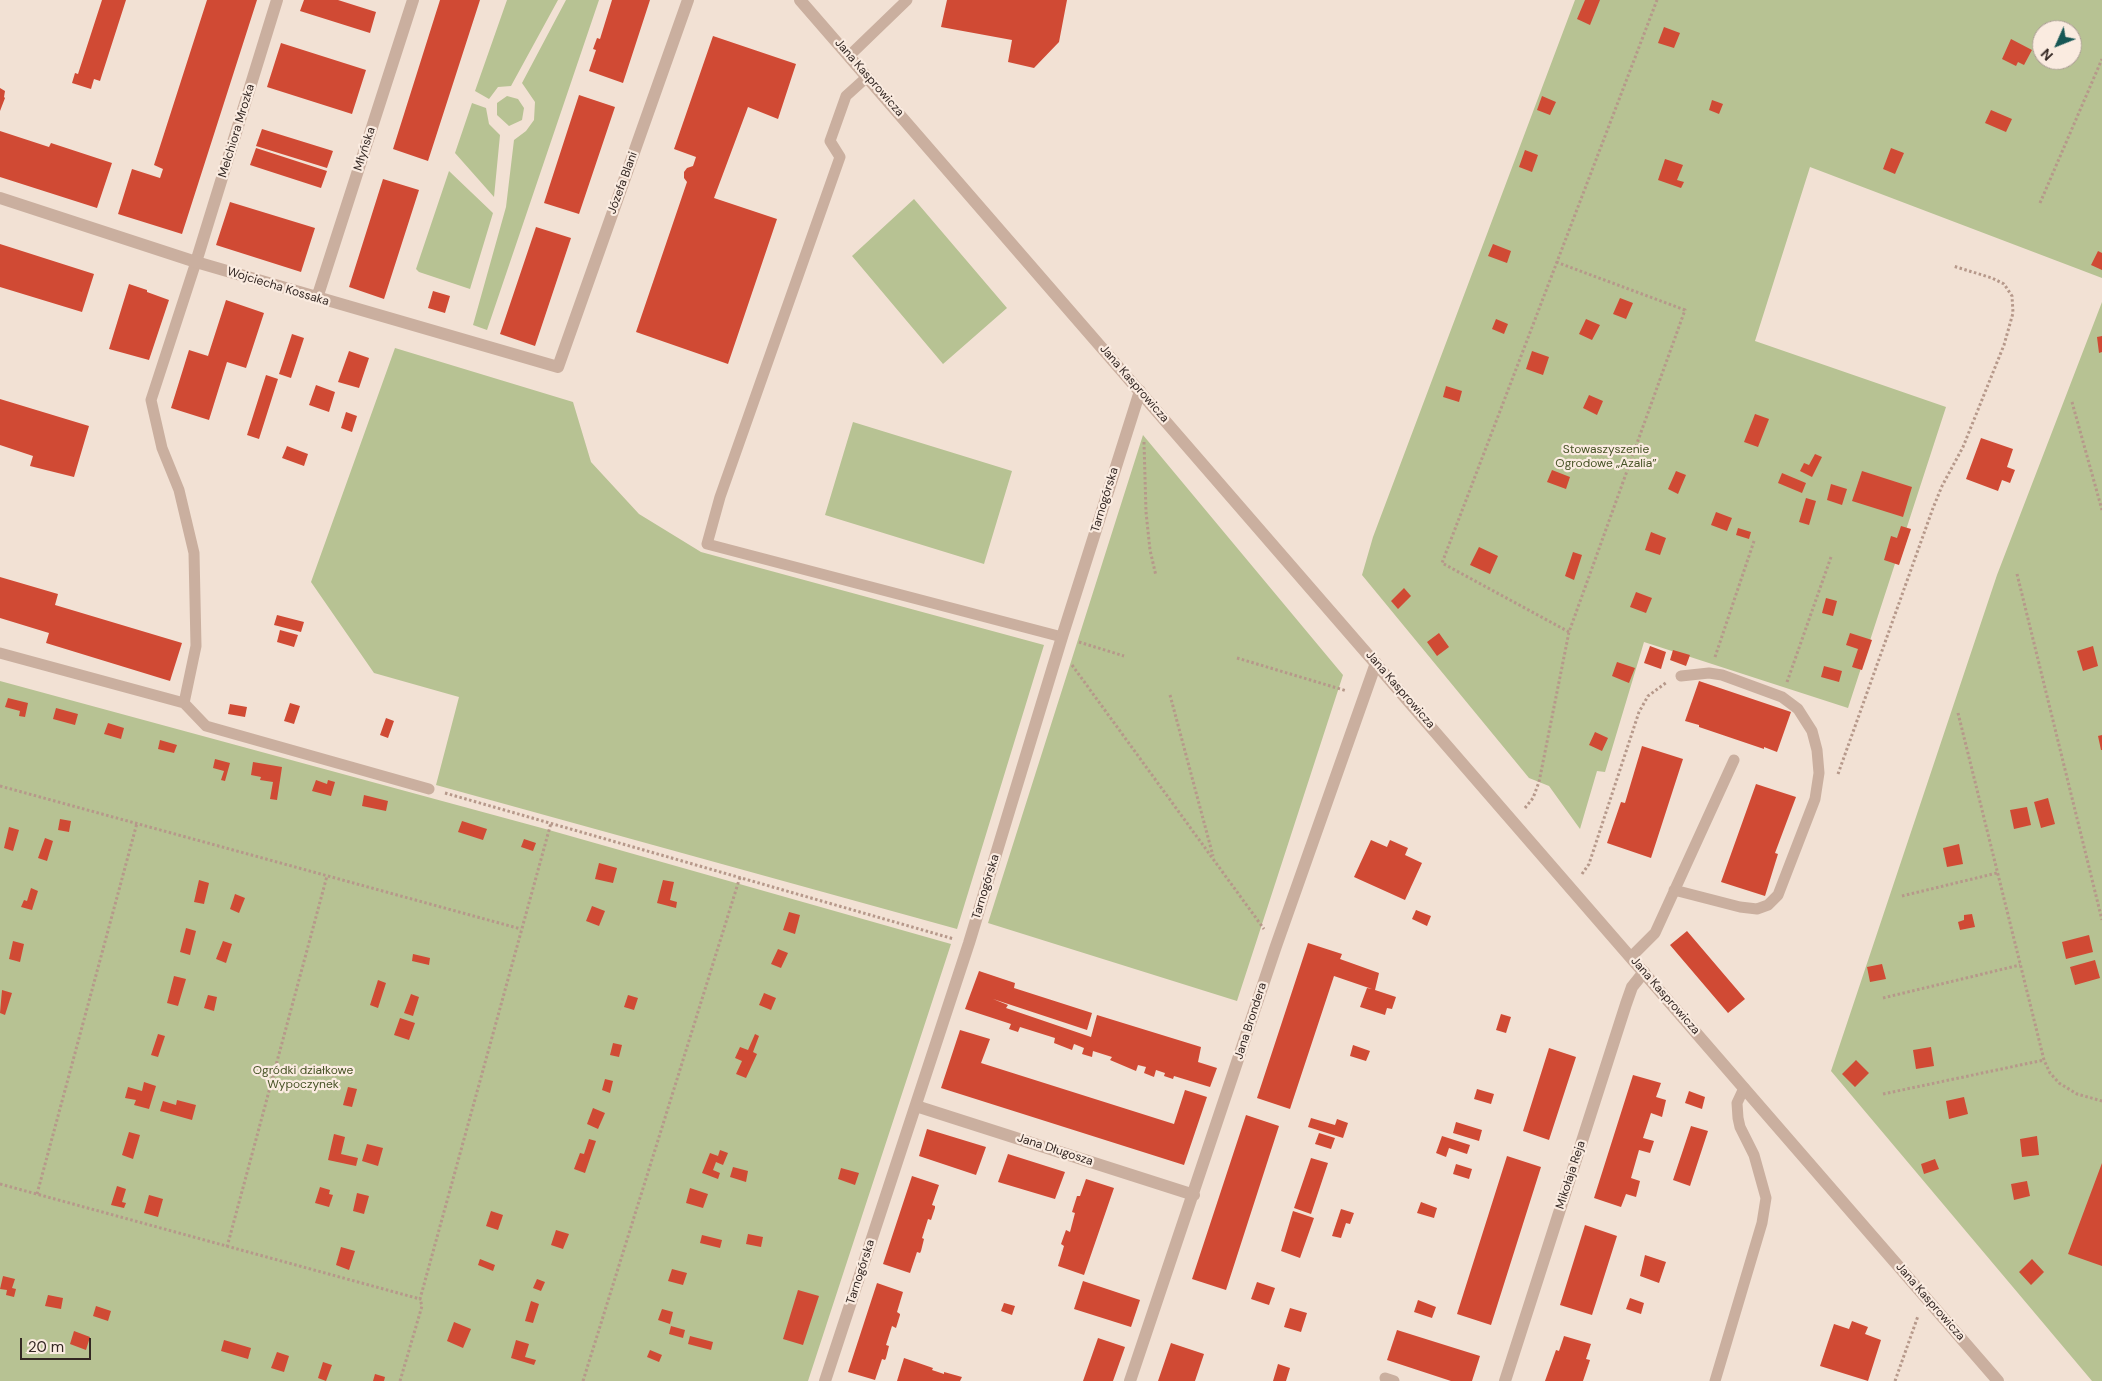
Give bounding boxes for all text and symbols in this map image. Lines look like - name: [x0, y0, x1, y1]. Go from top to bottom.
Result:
- north arrow: [2032, 20, 2082, 70]
- street label: Jana Kasprowicza: [831, 36, 907, 120]
- text: N: [2037, 45, 2057, 65]
- street label: Melchiora Mrozka: [216, 83, 258, 179]
- street label: Młyńska: [351, 125, 379, 173]
- street label: Józefa Blani: [605, 150, 641, 216]
- street label: Wojciecha Kossaka: [225, 265, 331, 309]
- street label: Jana Kasprowicza: [1096, 342, 1172, 426]
- park label: Stowaszyszenie Ogrodowe „Azalia”: [1555, 443, 1657, 471]
- street label: Tarnogórska: [1088, 466, 1122, 534]
- street label: Jana Kasprowicza: [1362, 648, 1438, 732]
- street label: Tarnogórska: [969, 853, 1003, 921]
- street label: Jana Kasprowicza: [1627, 954, 1703, 1038]
- street label: Jana Brondera: [1232, 981, 1270, 1061]
- park label: Ogródki działkowe Wypoczynek: [253, 1064, 353, 1092]
- street label: Jana Długosza: [1015, 1131, 1095, 1169]
- street label: Mikołaja Reja: [1553, 1139, 1589, 1211]
- street label: Tarnogórska: [844, 1238, 878, 1306]
- street label: Jana Kasprowicza: [1892, 1260, 1968, 1344]
- scale bar: [22, 1328, 94, 1360]
- text: 20 m: [28, 1337, 64, 1357]

